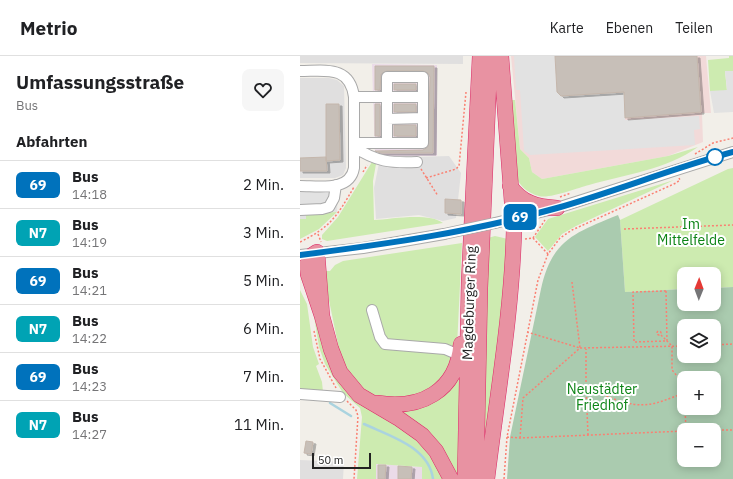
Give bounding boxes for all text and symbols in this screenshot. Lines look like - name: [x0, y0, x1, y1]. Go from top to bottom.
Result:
- text: Metrio: [20, 16, 77, 40]
- text: Karte: [550, 19, 584, 37]
- text: Ebenen: [606, 19, 653, 37]
- text: Teilen: [675, 19, 713, 37]
- button: heart: [242, 69, 284, 111]
- text: Umfassungsstraße: [16, 70, 184, 94]
- text: Bus: [16, 97, 38, 114]
- text: Abfahrten: [16, 132, 87, 151]
- unlabelled marker: [706, 148, 724, 166]
- text: Bus: [72, 167, 99, 186]
- text: 2 Min.: [243, 175, 284, 194]
- text: 69: [30, 176, 46, 194]
- text: 14:18: [72, 186, 107, 203]
- line badge: 69: [502, 204, 538, 230]
- text: 69: [512, 208, 528, 226]
- text: Bus: [72, 215, 99, 234]
- park label: Im Mittelfelde: [657, 215, 725, 249]
- text: 3 Min.: [243, 223, 284, 242]
- text: N7: [29, 224, 47, 242]
- text: 14:19: [72, 234, 107, 251]
- street label: Magdeburger Ring: [458, 245, 480, 360]
- text: Bus: [72, 263, 99, 282]
- north arrow: [677, 267, 721, 311]
- map controls: [677, 267, 721, 467]
- text: 5 Min.: [243, 271, 284, 290]
- text: 69: [30, 272, 46, 290]
- text: 14:21: [72, 282, 107, 299]
- text: Bus: [72, 311, 99, 330]
- text: 6 Min.: [243, 319, 284, 338]
- button: layers: [677, 319, 721, 363]
- text: N7: [29, 320, 47, 338]
- text: 14:22: [72, 330, 107, 347]
- text: Bus: [72, 359, 99, 378]
- text: 7 Min.: [243, 367, 284, 386]
- text: 69: [30, 368, 46, 386]
- button: +: [677, 371, 721, 415]
- text: 14:23: [72, 378, 107, 395]
- park label: Neustädter Friedhof: [567, 380, 637, 414]
- text: Bus: [72, 407, 99, 426]
- text: 11 Min.: [234, 415, 284, 434]
- text: N7: [29, 416, 47, 434]
- button: −: [677, 423, 721, 467]
- text: 14:27: [72, 426, 107, 443]
- scale bar: [312, 451, 371, 470]
- text: 50 m: [318, 453, 343, 467]

